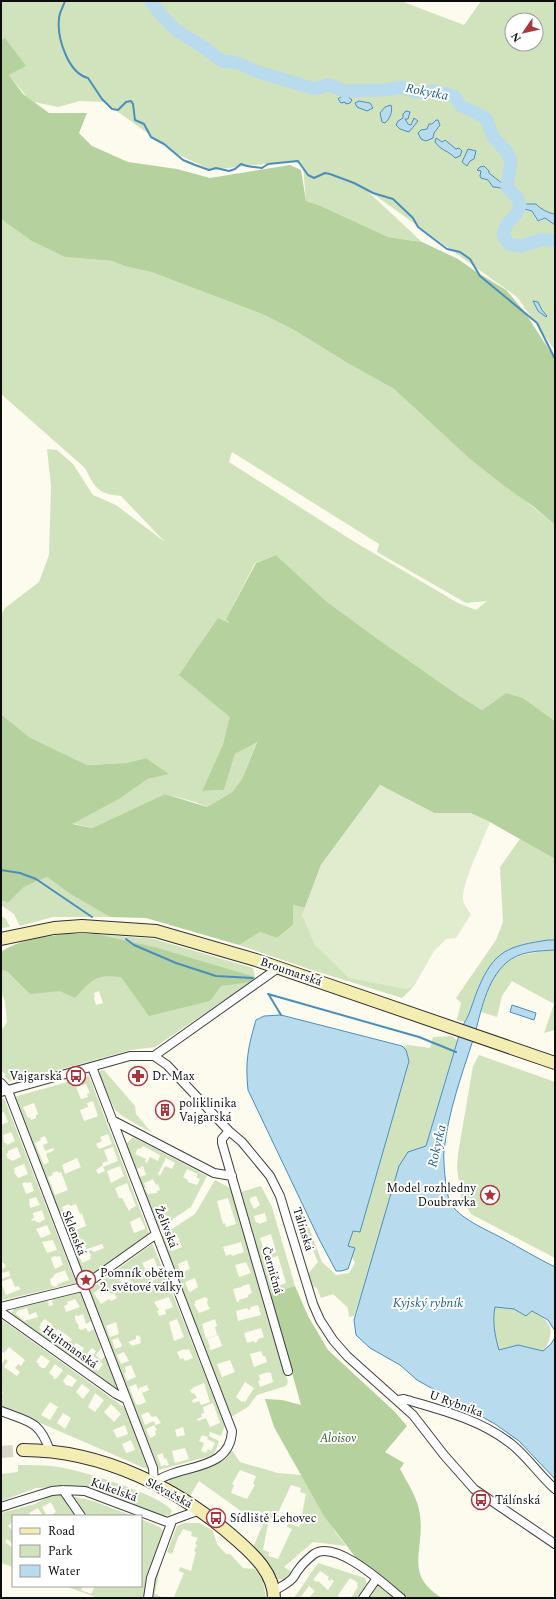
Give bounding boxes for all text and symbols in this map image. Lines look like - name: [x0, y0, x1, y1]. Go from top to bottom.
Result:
- north arrow: [504, 12, 544, 52]
- text: N: [507, 29, 526, 46]
- water label: Rokytka: [404, 78, 450, 106]
- street label: Broumarská: [257, 953, 325, 991]
- bus stop icon: Vajgarská: [65, 1065, 87, 1087]
- pharmacy icon: Dr. Max: [127, 1065, 149, 1087]
- place label: Vajgarská: [9, 1067, 62, 1086]
- place label: Dr. Max: [152, 1067, 195, 1086]
- place label: poliklinika Vajgarská: [179, 1094, 237, 1127]
- building icon: poliklinika Vajgarská: [154, 1099, 176, 1121]
- water label: Rokytka: [422, 1122, 452, 1169]
- place label: Model rozhledny Doubravka: [386, 1179, 477, 1212]
- place icon: Model rozhledny Doubravka: [479, 1184, 501, 1206]
- street label: Želivská: [149, 1203, 183, 1251]
- street label: Tálínská: [287, 1205, 319, 1254]
- street label: Sklenská: [57, 1208, 91, 1258]
- street label: Černičná: [256, 1244, 288, 1296]
- place label: Pomník obětem 2. světové války: [100, 1264, 184, 1297]
- place icon: Pomník obětem 2. světové války: [75, 1269, 97, 1291]
- water label: Kyjský rybník: [393, 1293, 463, 1313]
- street label: Hejtmanská: [38, 1320, 102, 1374]
- street label: U Rybníka: [426, 1385, 486, 1423]
- park label: Aloisov: [319, 1429, 357, 1448]
- street label: Kukelská: [88, 1473, 140, 1507]
- street label: Slévačská: [142, 1473, 196, 1513]
- bus stop icon: Tálínská: [470, 1489, 492, 1511]
- place label: Tálínská: [495, 1491, 540, 1510]
- bus stop icon: Sídliště Lehovec: [205, 1507, 227, 1529]
- place label: Sídliště Lehovec: [230, 1509, 317, 1528]
- legend: [12, 1515, 142, 1587]
- text: Road: [48, 1522, 75, 1541]
- text: Park: [48, 1542, 73, 1561]
- text: Water: [48, 1562, 80, 1581]

